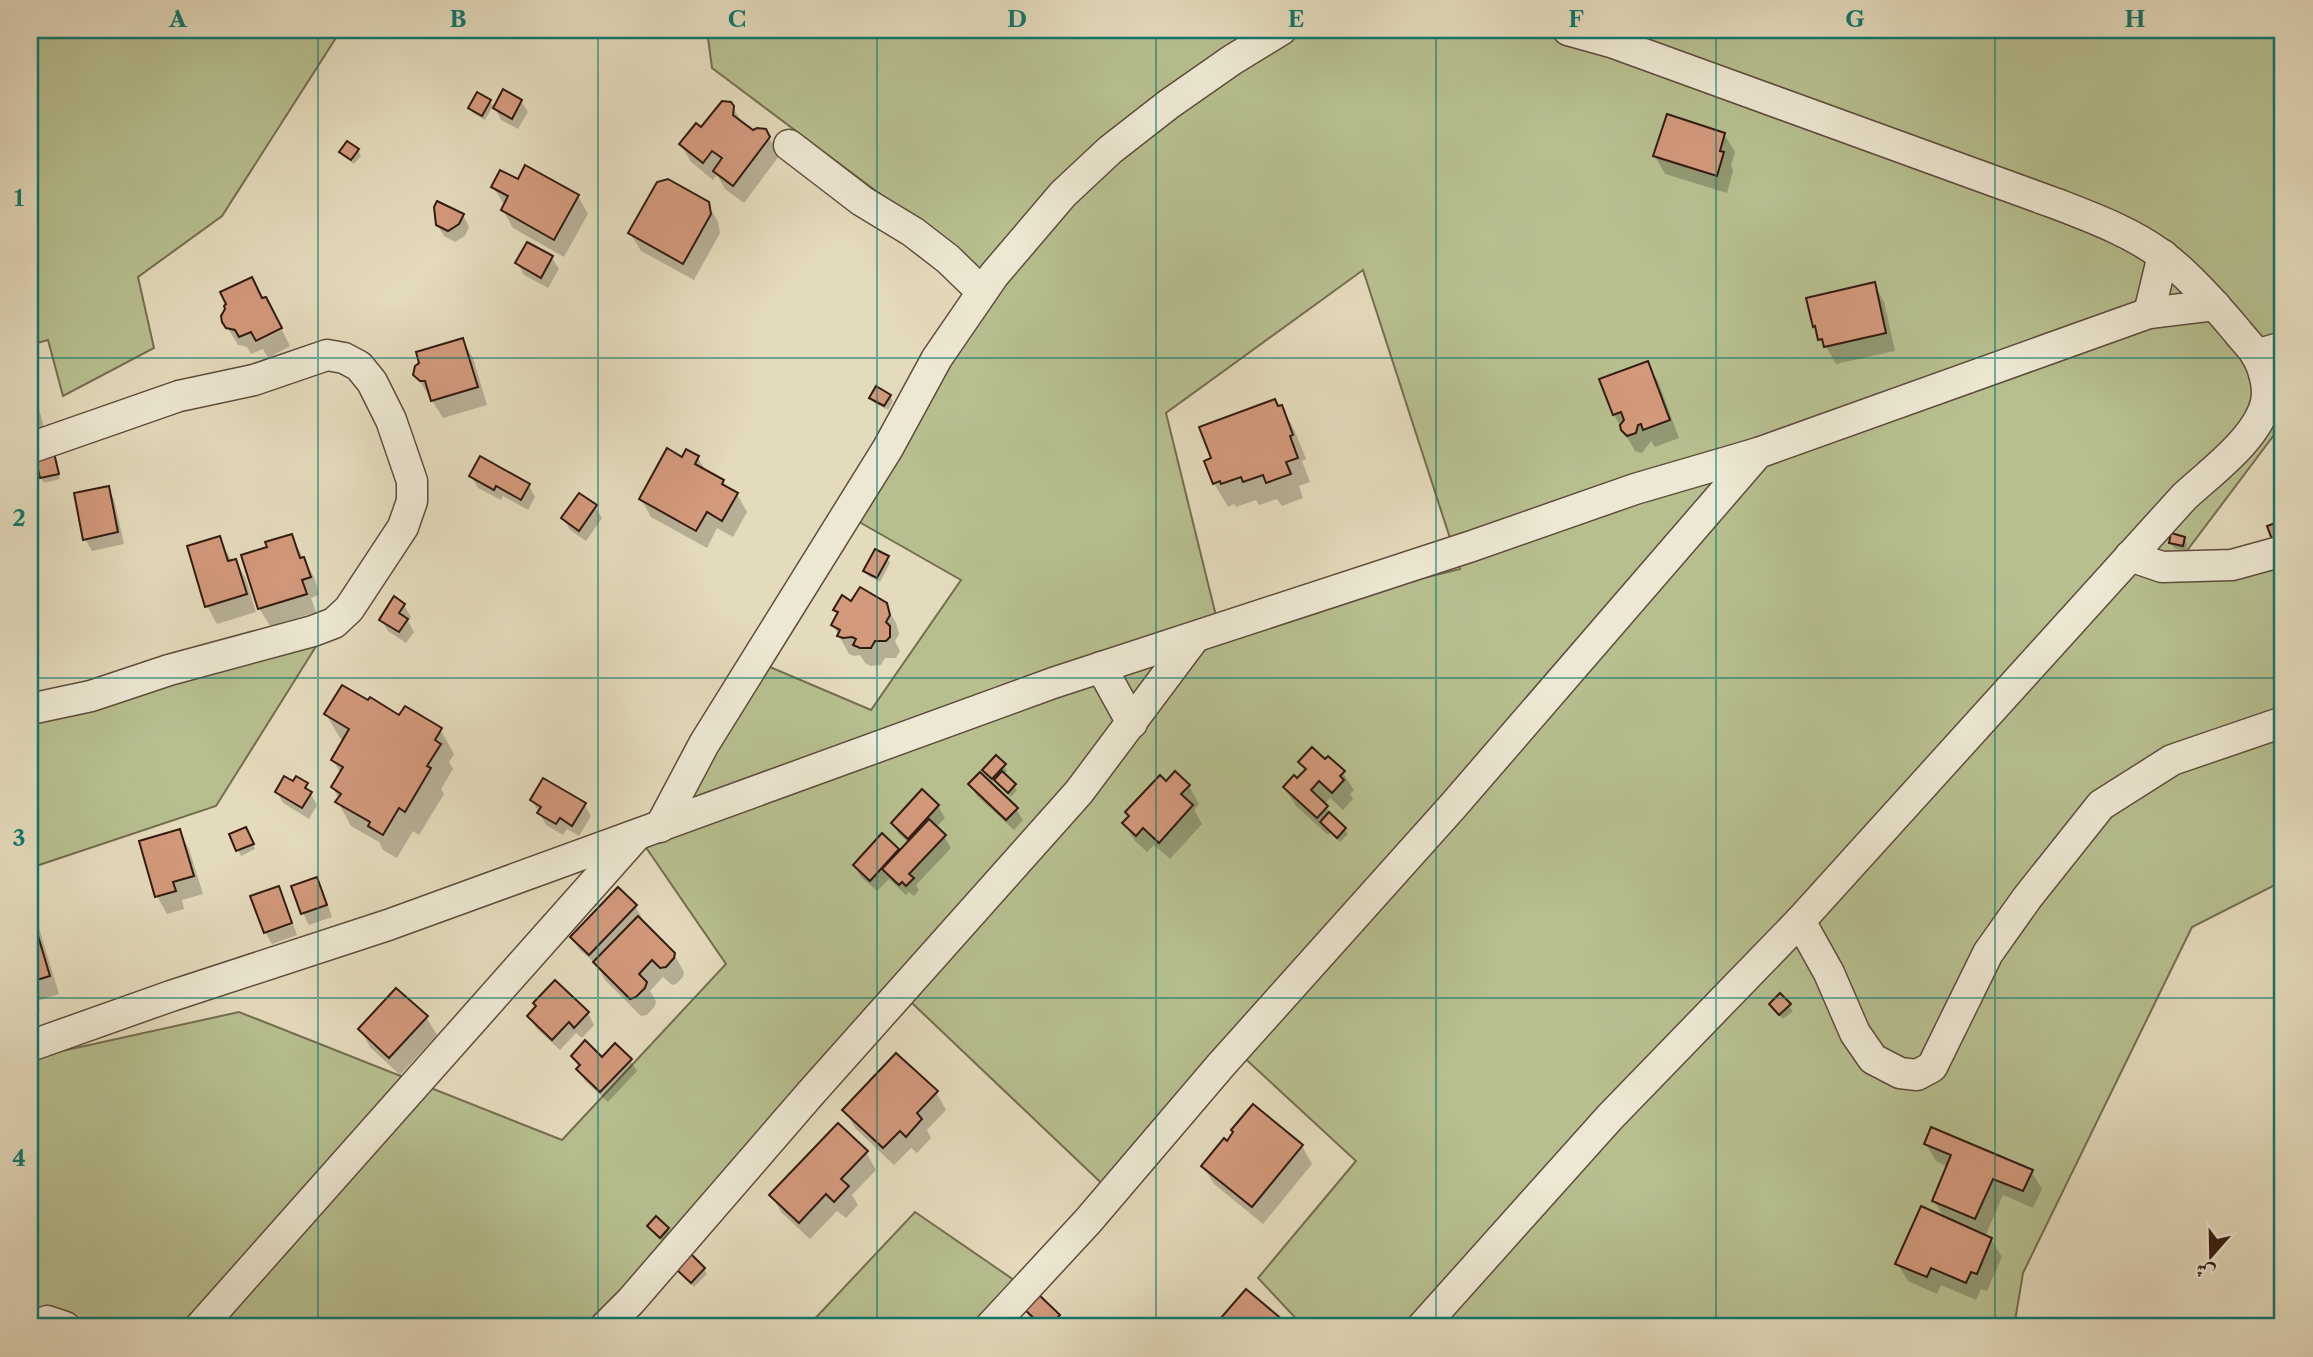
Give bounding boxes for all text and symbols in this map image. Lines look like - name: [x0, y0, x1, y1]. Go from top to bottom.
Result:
- text: A: [168, 5, 188, 33]
- text: B: [449, 5, 467, 33]
- text: C: [728, 5, 746, 33]
- text: D: [1007, 5, 1027, 33]
- text: E: [1288, 5, 1304, 33]
- text: F: [1568, 5, 1584, 33]
- text: G: [1845, 5, 1865, 33]
- text: H: [2125, 5, 2146, 33]
- text: 1: [14, 184, 25, 212]
- text: 2: [12, 504, 26, 532]
- text: 3: [13, 824, 26, 852]
- text: 4: [12, 1144, 26, 1172]
- north arrow: [2176, 1220, 2246, 1290]
- text: ش: [2193, 1257, 2218, 1286]

